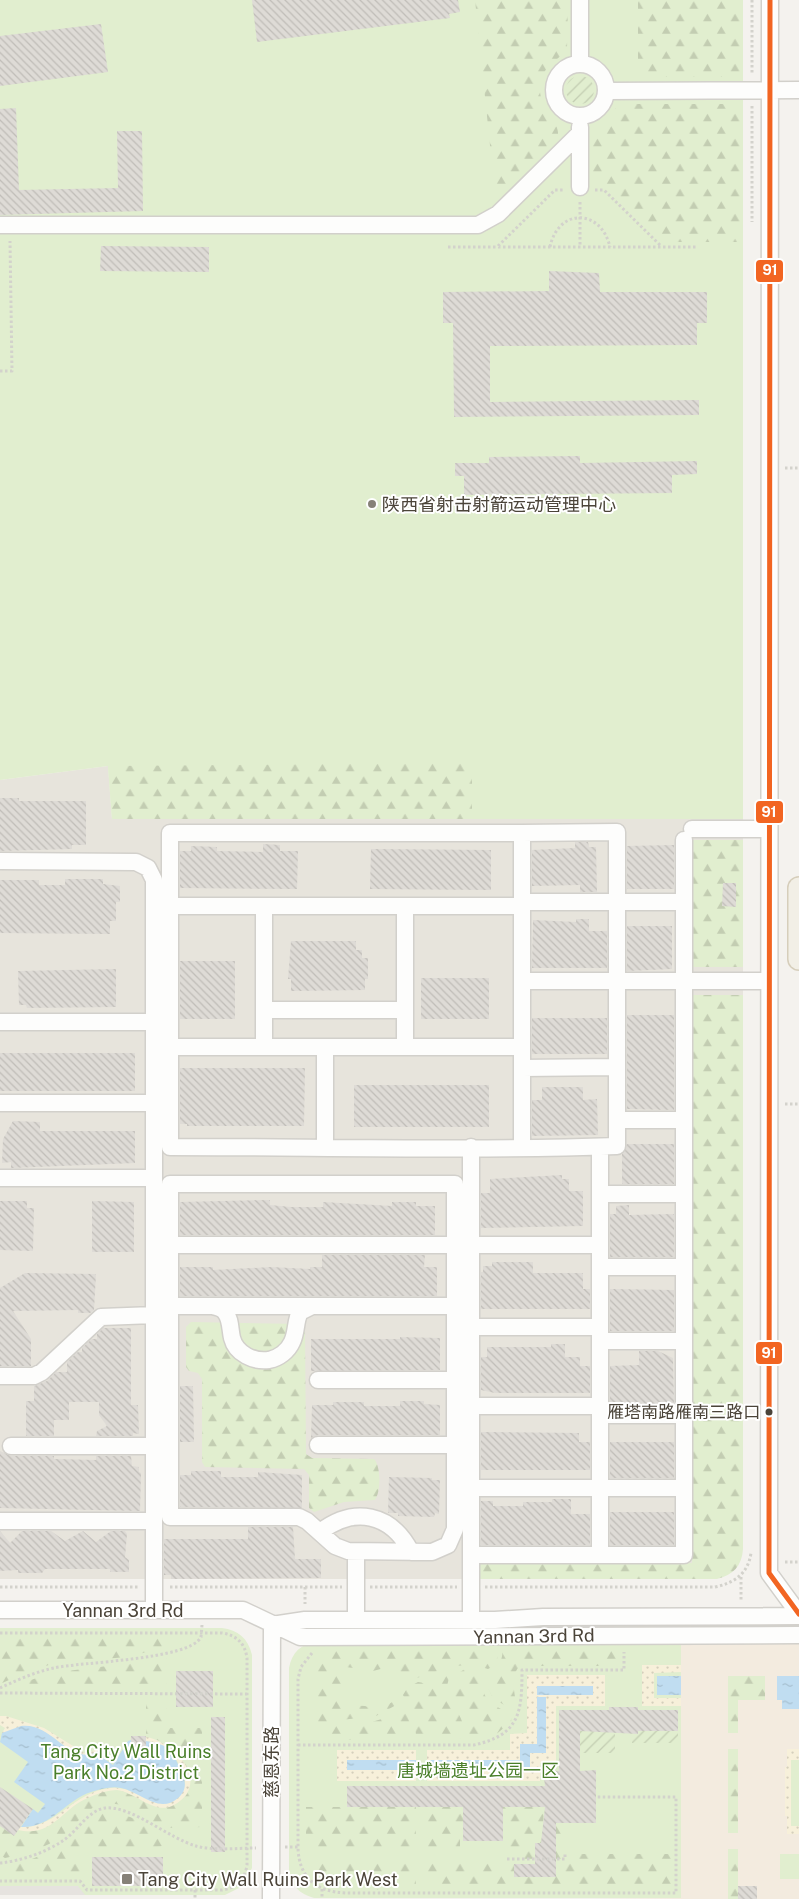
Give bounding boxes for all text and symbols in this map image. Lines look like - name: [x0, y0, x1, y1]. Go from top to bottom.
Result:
- line badge: 91: [755, 259, 784, 283]
- text: 91: [762, 262, 778, 278]
- place label: 陕西省射击射箭运动管理中心: [382, 494, 616, 515]
- marker: 陕西省射击射箭运动管理中心: [366, 498, 378, 510]
- line badge: 91: [755, 800, 784, 824]
- text: 91: [761, 804, 777, 820]
- line badge: 91: [755, 1341, 783, 1365]
- text: 91: [761, 1345, 777, 1361]
- place label: 雁塔南路雁南三路口: [607, 1402, 760, 1422]
- marker: 雁塔南路雁南三路口: [764, 1407, 774, 1417]
- street label: Yannan 3rd Rd: [62, 1600, 184, 1621]
- street label: Yannan 3rd Rd: [473, 1624, 595, 1648]
- street label: 慈恩东路: [261, 1726, 282, 1798]
- park label: Tang City Wall Ruins Park No.2 District: [41, 1741, 211, 1783]
- park label: 唐城墙遗址公园一区: [397, 1760, 559, 1781]
- place label: Tang City Wall Ruins Park West: [138, 1869, 398, 1890]
- marker: Tang City Wall Ruins Park West: [120, 1872, 134, 1886]

